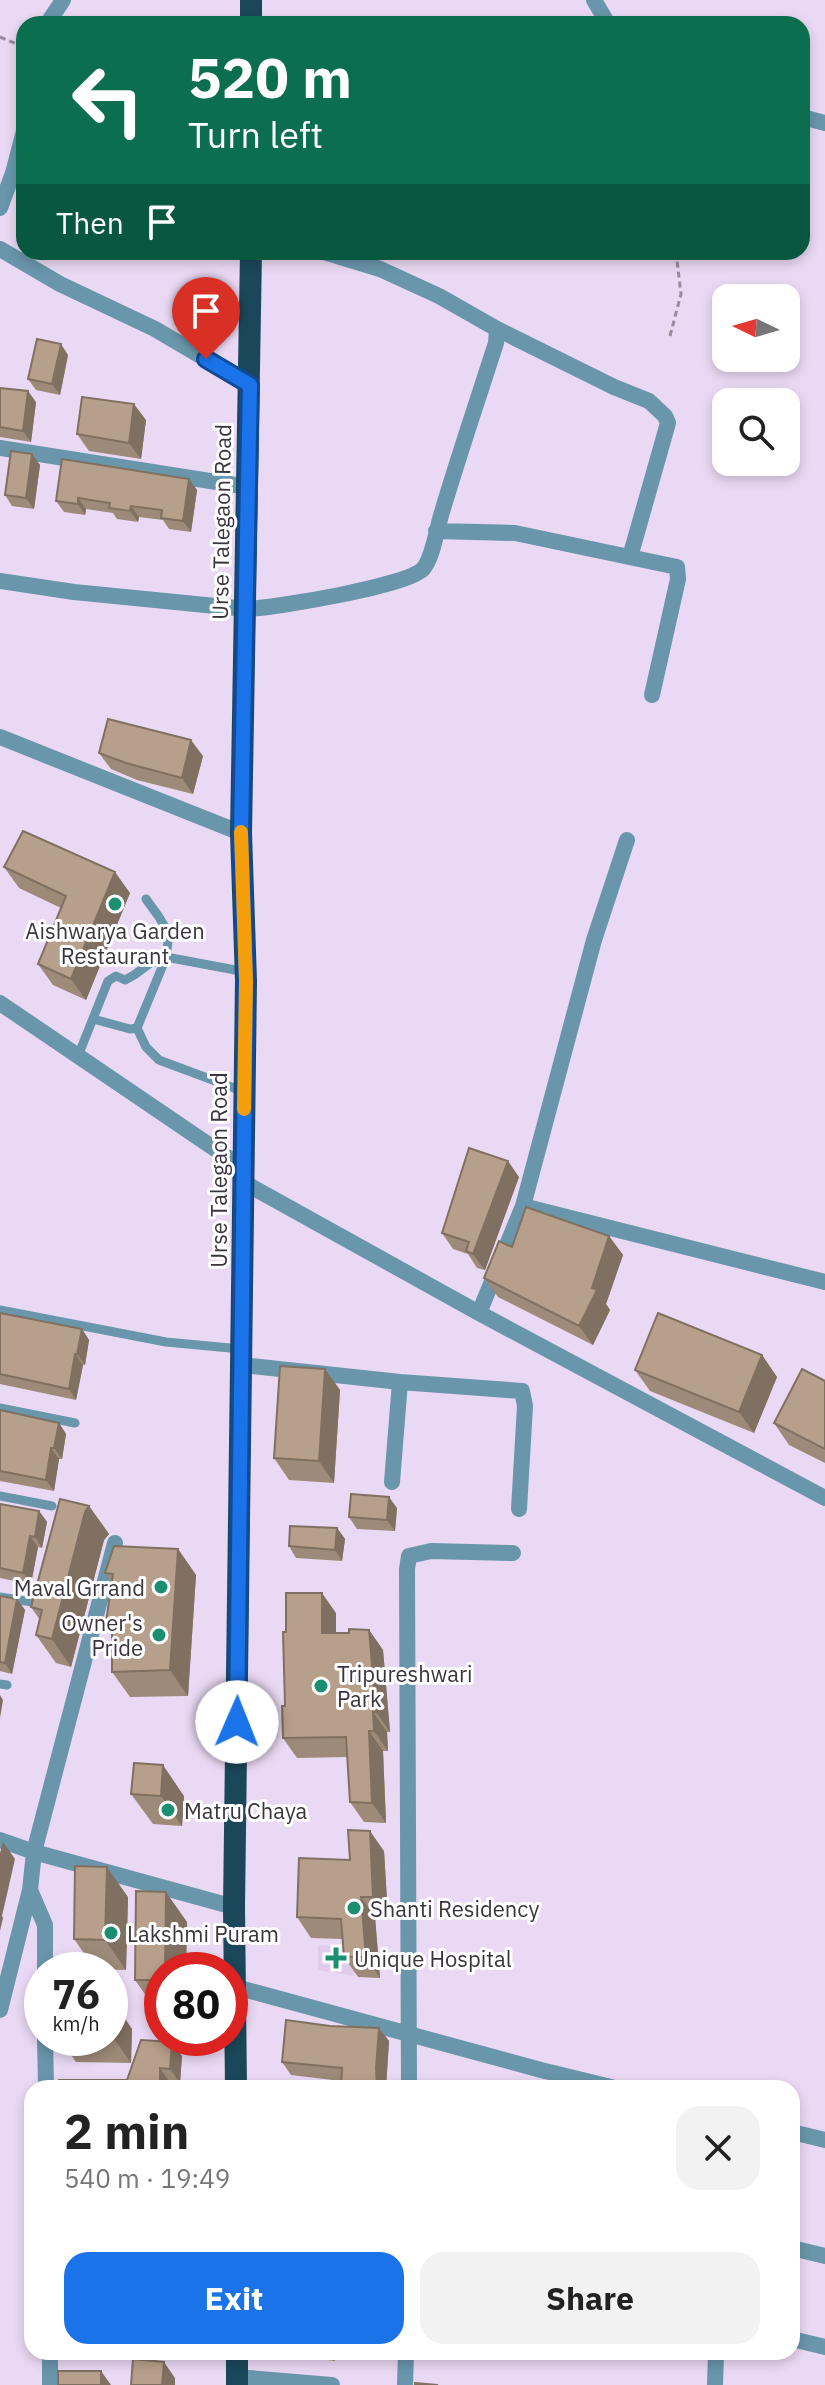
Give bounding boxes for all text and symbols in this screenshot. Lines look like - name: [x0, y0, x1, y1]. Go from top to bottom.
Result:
- text: 520 m: [188, 41, 352, 113]
- icon: left: [56, 48, 160, 152]
- text: Turn left: [188, 111, 323, 158]
- icon: arrive: [140, 200, 184, 244]
- text: Then: [56, 203, 124, 242]
- pin: [172, 277, 240, 359]
- north arrow: [712, 284, 800, 372]
- map controls: [712, 284, 800, 476]
- icon: arrive: [184, 289, 228, 333]
- button: search: [712, 388, 800, 476]
- street label: Urse Talegaon Road: [205, 424, 237, 620]
- marker: Aishwarya Garden Restaurant: [106, 895, 124, 913]
- place label: Aishwarya Garden Restaurant: [25, 916, 205, 970]
- street label: Urse Talegaon Road: [204, 1072, 233, 1268]
- place label: Maval Grrand: [14, 1573, 145, 1602]
- marker: Maval Grrand: [152, 1578, 170, 1596]
- place label: Owner's Pride: [61, 1608, 143, 1662]
- marker: Owner's Pride: [150, 1626, 168, 1644]
- place label: Tripureshwari Park: [337, 1659, 473, 1713]
- marker: Tripureshwari Park: [312, 1677, 330, 1695]
- position arrow: [195, 1680, 279, 1764]
- place label: Matru Chaya: [184, 1796, 308, 1825]
- marker: Matru Chaya: [159, 1801, 177, 1819]
- place label: Shanti Residency: [370, 1894, 539, 1923]
- marker: Shanti Residency: [345, 1899, 363, 1917]
- place label: Lakshmi Puram: [127, 1919, 279, 1948]
- marker: Lakshmi Puram: [102, 1924, 120, 1942]
- place label: Unique Hospital: [354, 1944, 512, 1973]
- marker: Unique Hospital: [325, 1947, 347, 1969]
- speed limit sign: 80: [144, 1952, 248, 2056]
- text: 76: [52, 1968, 100, 2020]
- text: km/h: [52, 2010, 100, 2037]
- text: 2 min: [64, 2100, 189, 2162]
- button: close: [676, 2106, 760, 2190]
- text: 540 m · 19:49: [64, 2161, 230, 2195]
- button: Exit: [64, 2252, 404, 2344]
- button: Share: [420, 2252, 760, 2344]

